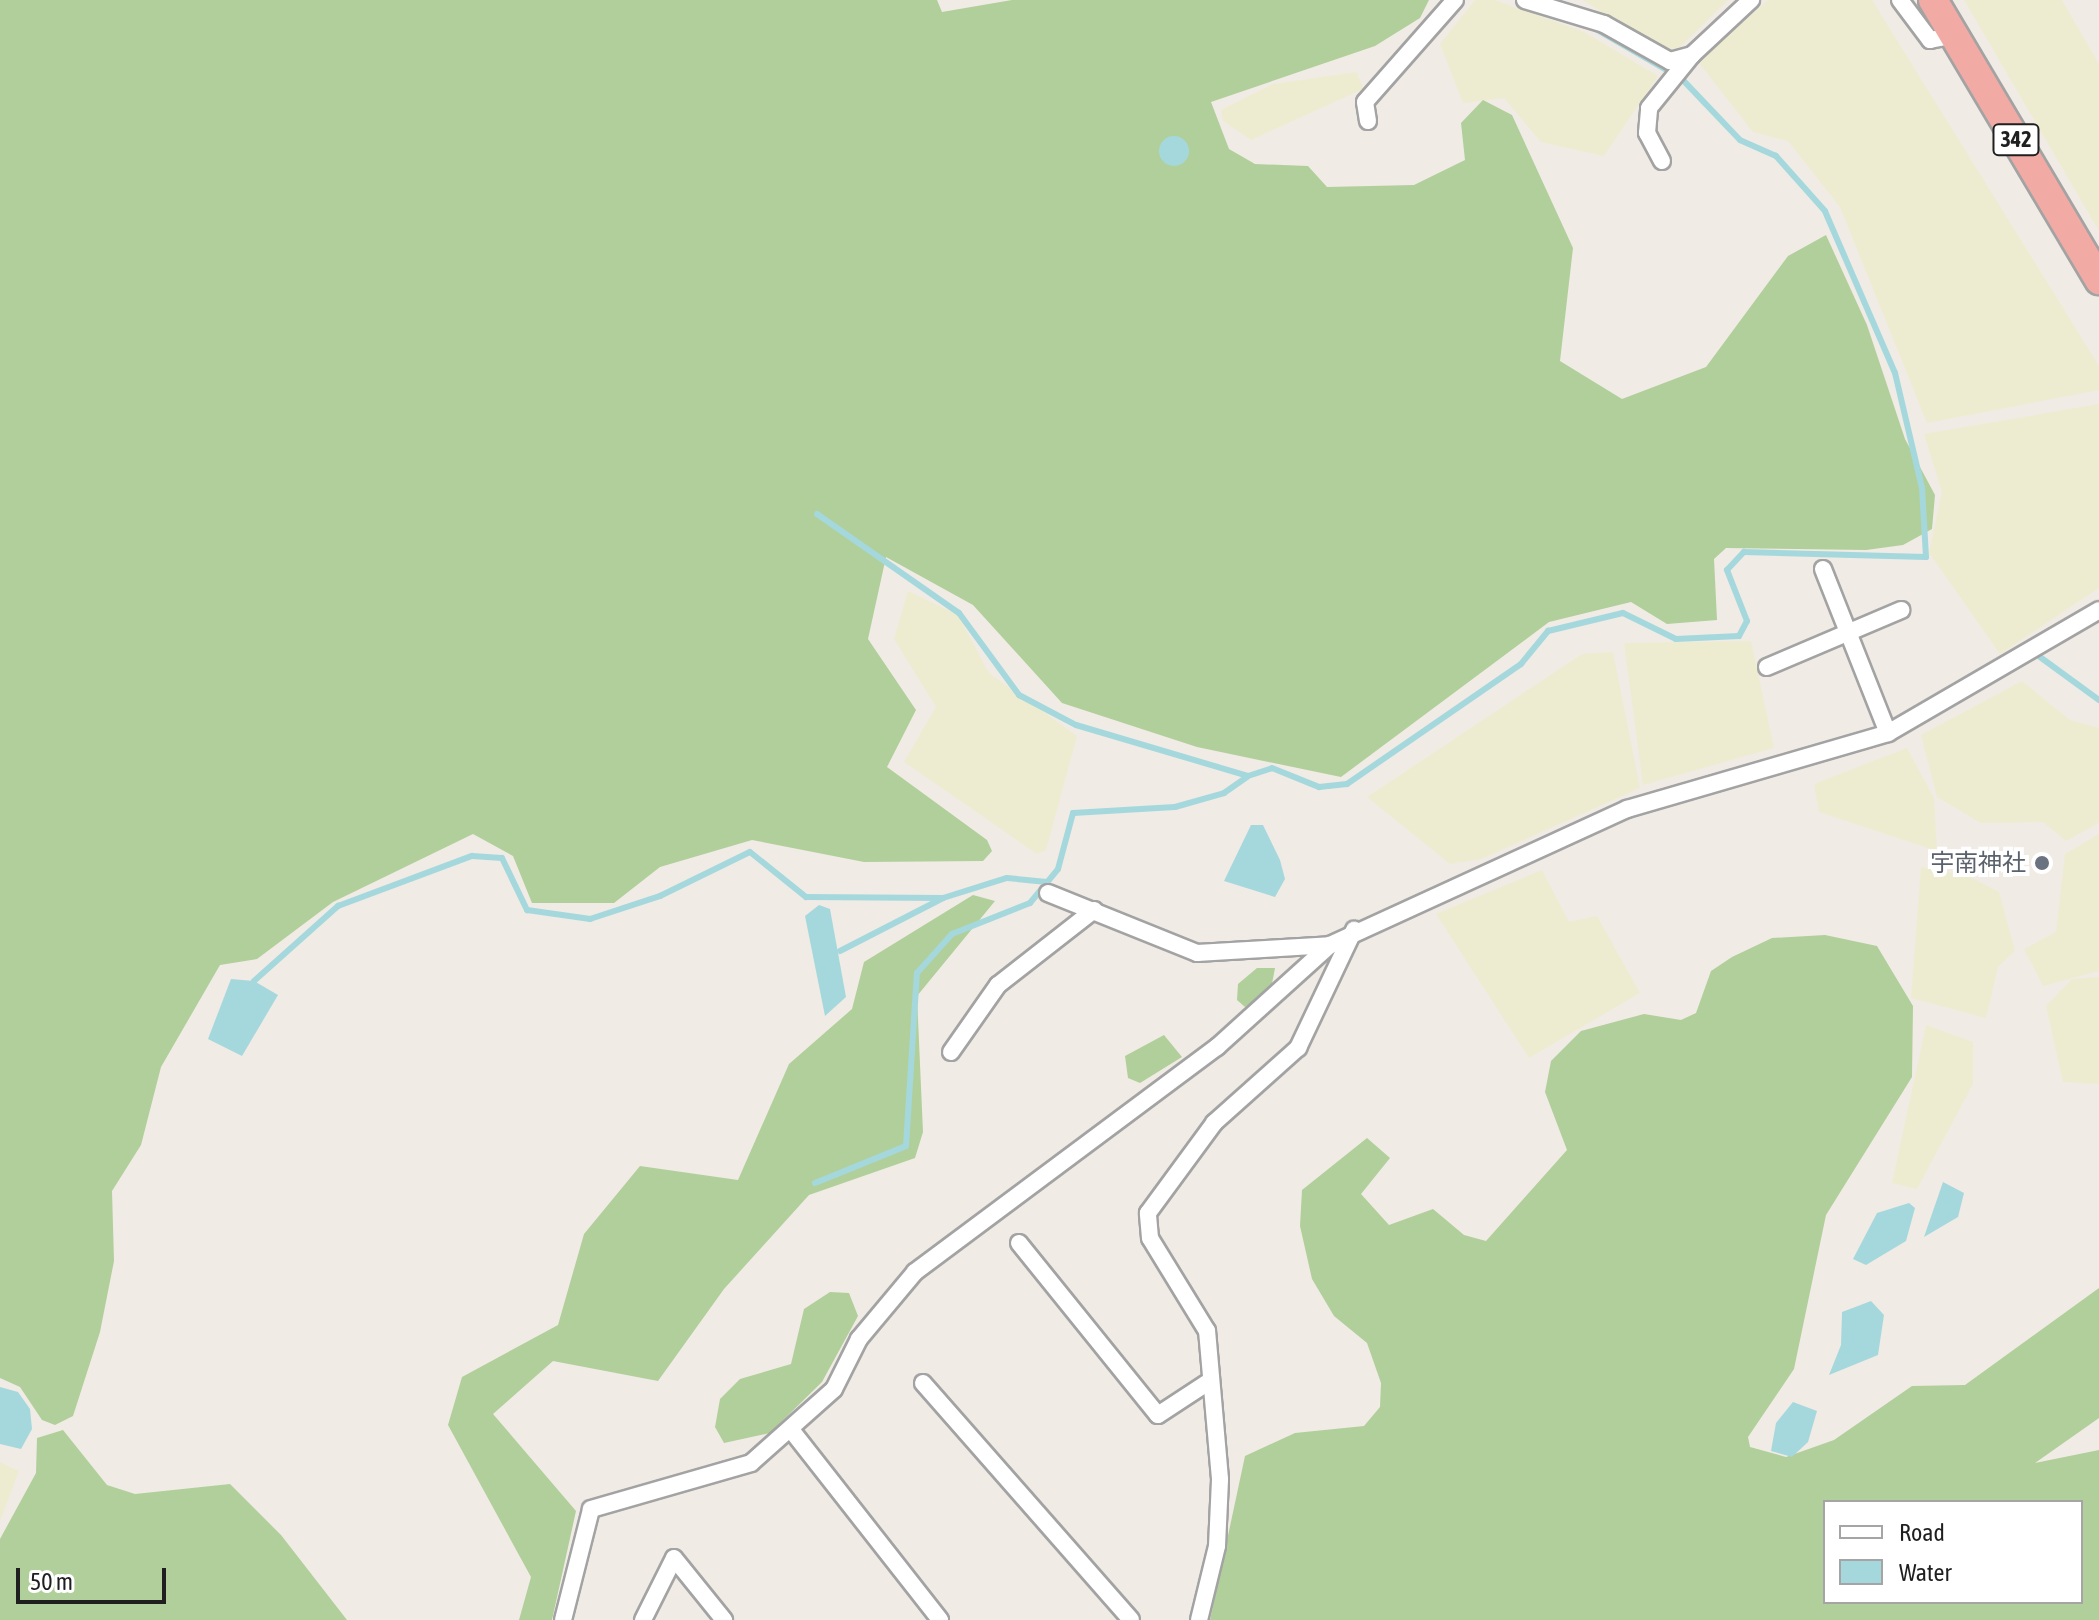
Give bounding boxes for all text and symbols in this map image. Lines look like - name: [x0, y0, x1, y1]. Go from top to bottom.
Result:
- road number: 342: [1992, 122, 2040, 158]
- place label: 宇南神社: [1930, 849, 2026, 877]
- marker: 宇南神社: [2033, 854, 2051, 872]
- legend: [1823, 1500, 2083, 1604]
- text: Road: [1899, 1519, 1945, 1546]
- scale bar: [20, 1552, 170, 1602]
- text: Water: [1899, 1559, 1952, 1586]
- text: 50 m: [30, 1568, 73, 1595]

